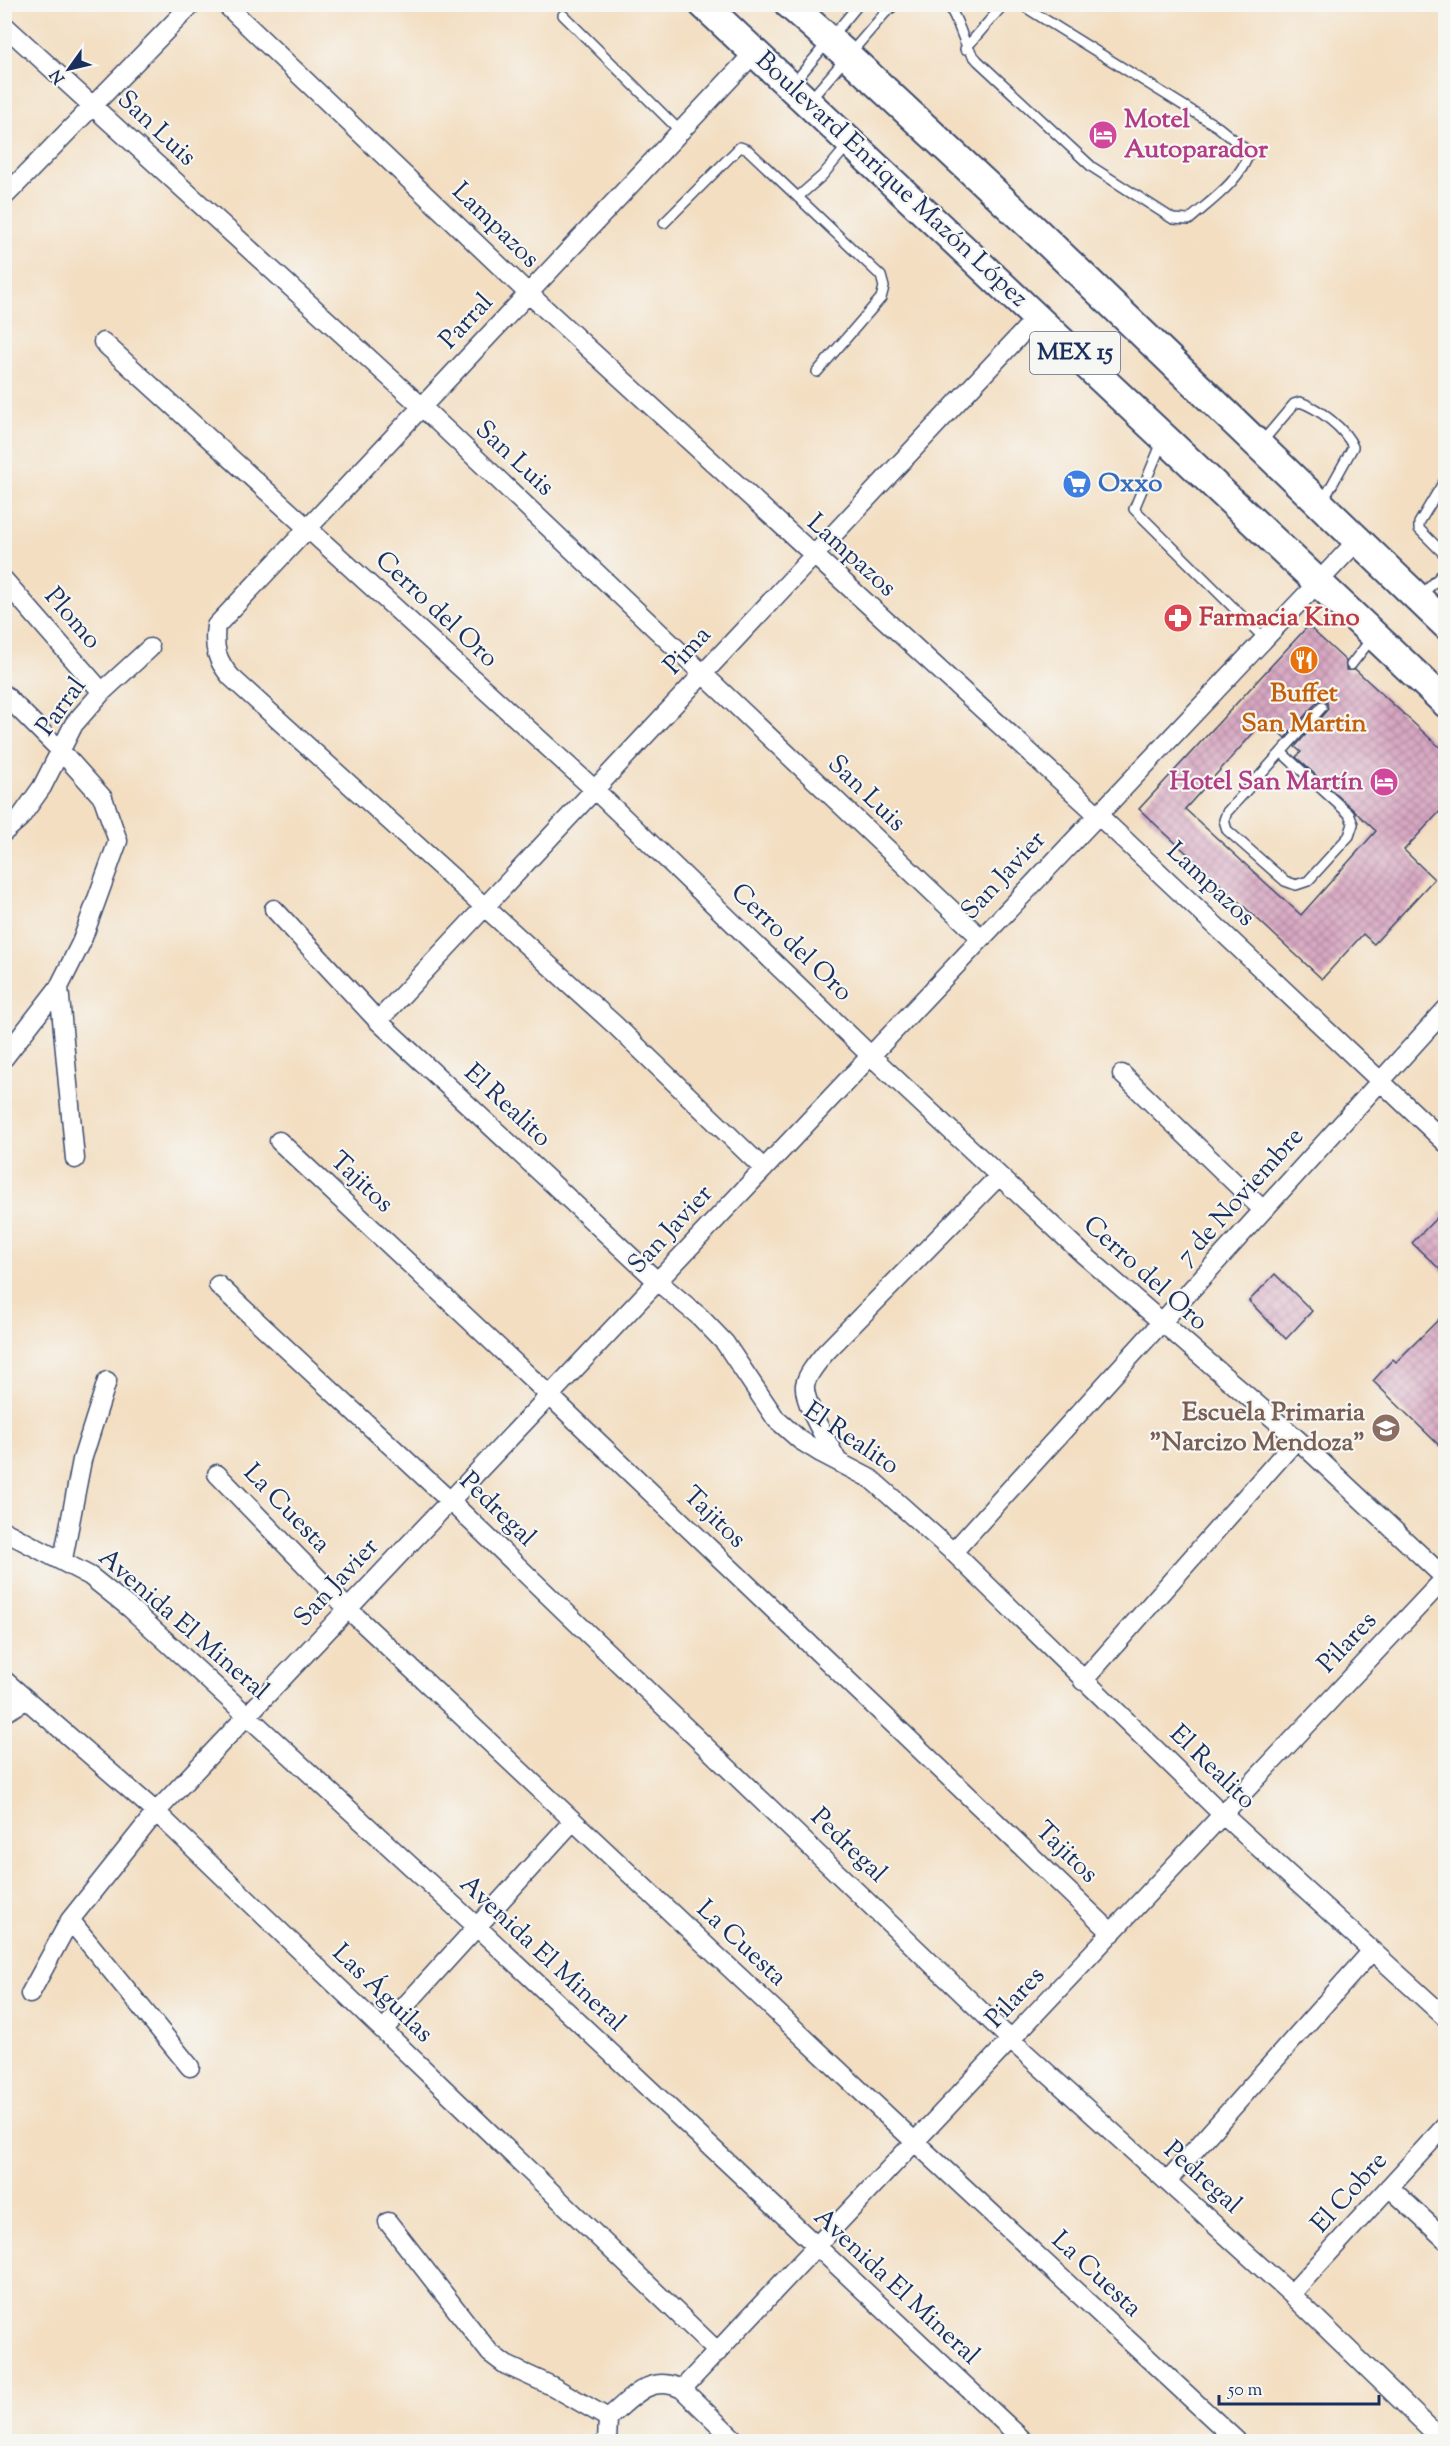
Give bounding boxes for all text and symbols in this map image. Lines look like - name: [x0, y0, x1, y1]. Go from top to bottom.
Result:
- north arrow: [39, 39, 99, 99]
- street label: Boulevard Enrique Mazón López: [746, 43, 1036, 317]
- text: N: [45, 64, 72, 88]
- street label: San Luis: [108, 83, 204, 175]
- place label: Motel Autoparador: [1124, 102, 1268, 169]
- hotel icon: Motel Autoparador: [1087, 119, 1119, 151]
- street label: Lampazos: [443, 175, 547, 277]
- street label: Parral: [431, 286, 503, 358]
- road number: MEX 15: [1030, 332, 1120, 374]
- street label: San Luis: [466, 413, 562, 505]
- place label: Oxxo: [1098, 466, 1163, 503]
- supermarket icon: Oxxo: [1061, 468, 1093, 500]
- street label: Lampazos: [798, 506, 904, 606]
- street label: Cerro del Oro: [366, 543, 506, 677]
- street label: Plomo: [35, 580, 109, 658]
- place label: Farmacia Kino: [1199, 600, 1360, 637]
- pharmacy icon: Farmacia Kino: [1162, 602, 1194, 634]
- street label: Pima: [656, 618, 720, 684]
- restaurant icon: Buffet San Martin: [1288, 644, 1320, 676]
- street label: Parral: [28, 670, 96, 744]
- place label: Buffet San Martin: [1241, 676, 1367, 743]
- street label: San Luis: [818, 747, 914, 841]
- place label: Hotel San Martín: [1169, 764, 1364, 801]
- hotel icon: Hotel San Martín: [1368, 766, 1400, 798]
- street label: San Javier: [953, 823, 1055, 929]
- street label: Lampazos: [1157, 834, 1263, 936]
- street label: Cerro del Oro: [722, 875, 860, 1011]
- street label: El Realito: [455, 1056, 559, 1156]
- street label: 7 de Noviembre: [1169, 1120, 1313, 1274]
- street label: Tajitos: [321, 1144, 401, 1222]
- street label: San Javier: [620, 1177, 722, 1283]
- street label: Cerro del Oro: [1074, 1208, 1216, 1340]
- street label: El Realito: [796, 1393, 906, 1485]
- place label: Escuela Primaria "Narcizo Mendoza": [1150, 1395, 1365, 1462]
- school or university icon: Escuela Primaria "Narcizo Mendoza": [1370, 1412, 1402, 1444]
- street label: La Cuesta: [234, 1456, 338, 1562]
- street label: Pedregal: [450, 1464, 544, 1556]
- street label: Tajitos: [674, 1478, 754, 1558]
- street label: San Javier: [286, 1530, 388, 1636]
- street label: Avenida El Mineral: [90, 1540, 276, 1710]
- street label: Pilares: [1310, 1604, 1386, 1682]
- street label: El Realito: [1160, 1717, 1264, 1819]
- street label: Pedregal: [801, 1800, 895, 1892]
- street label: Tajitos: [1026, 1813, 1106, 1893]
- street label: Avenida El Mineral: [451, 1867, 633, 2041]
- street label: La Cuesta: [687, 1892, 795, 1996]
- street label: Las Águilas: [323, 1936, 441, 2052]
- street label: Pilares: [978, 1959, 1054, 2037]
- street label: Pedregal: [1155, 2133, 1249, 2223]
- street label: El Cobre: [1303, 2144, 1397, 2242]
- street label: Avenida El Mineral: [805, 2200, 987, 2374]
- street label: La Cuesta: [1042, 2223, 1150, 2327]
- scale bar: [1219, 2368, 1380, 2406]
- text: 50 m: [1227, 2378, 1263, 2404]

